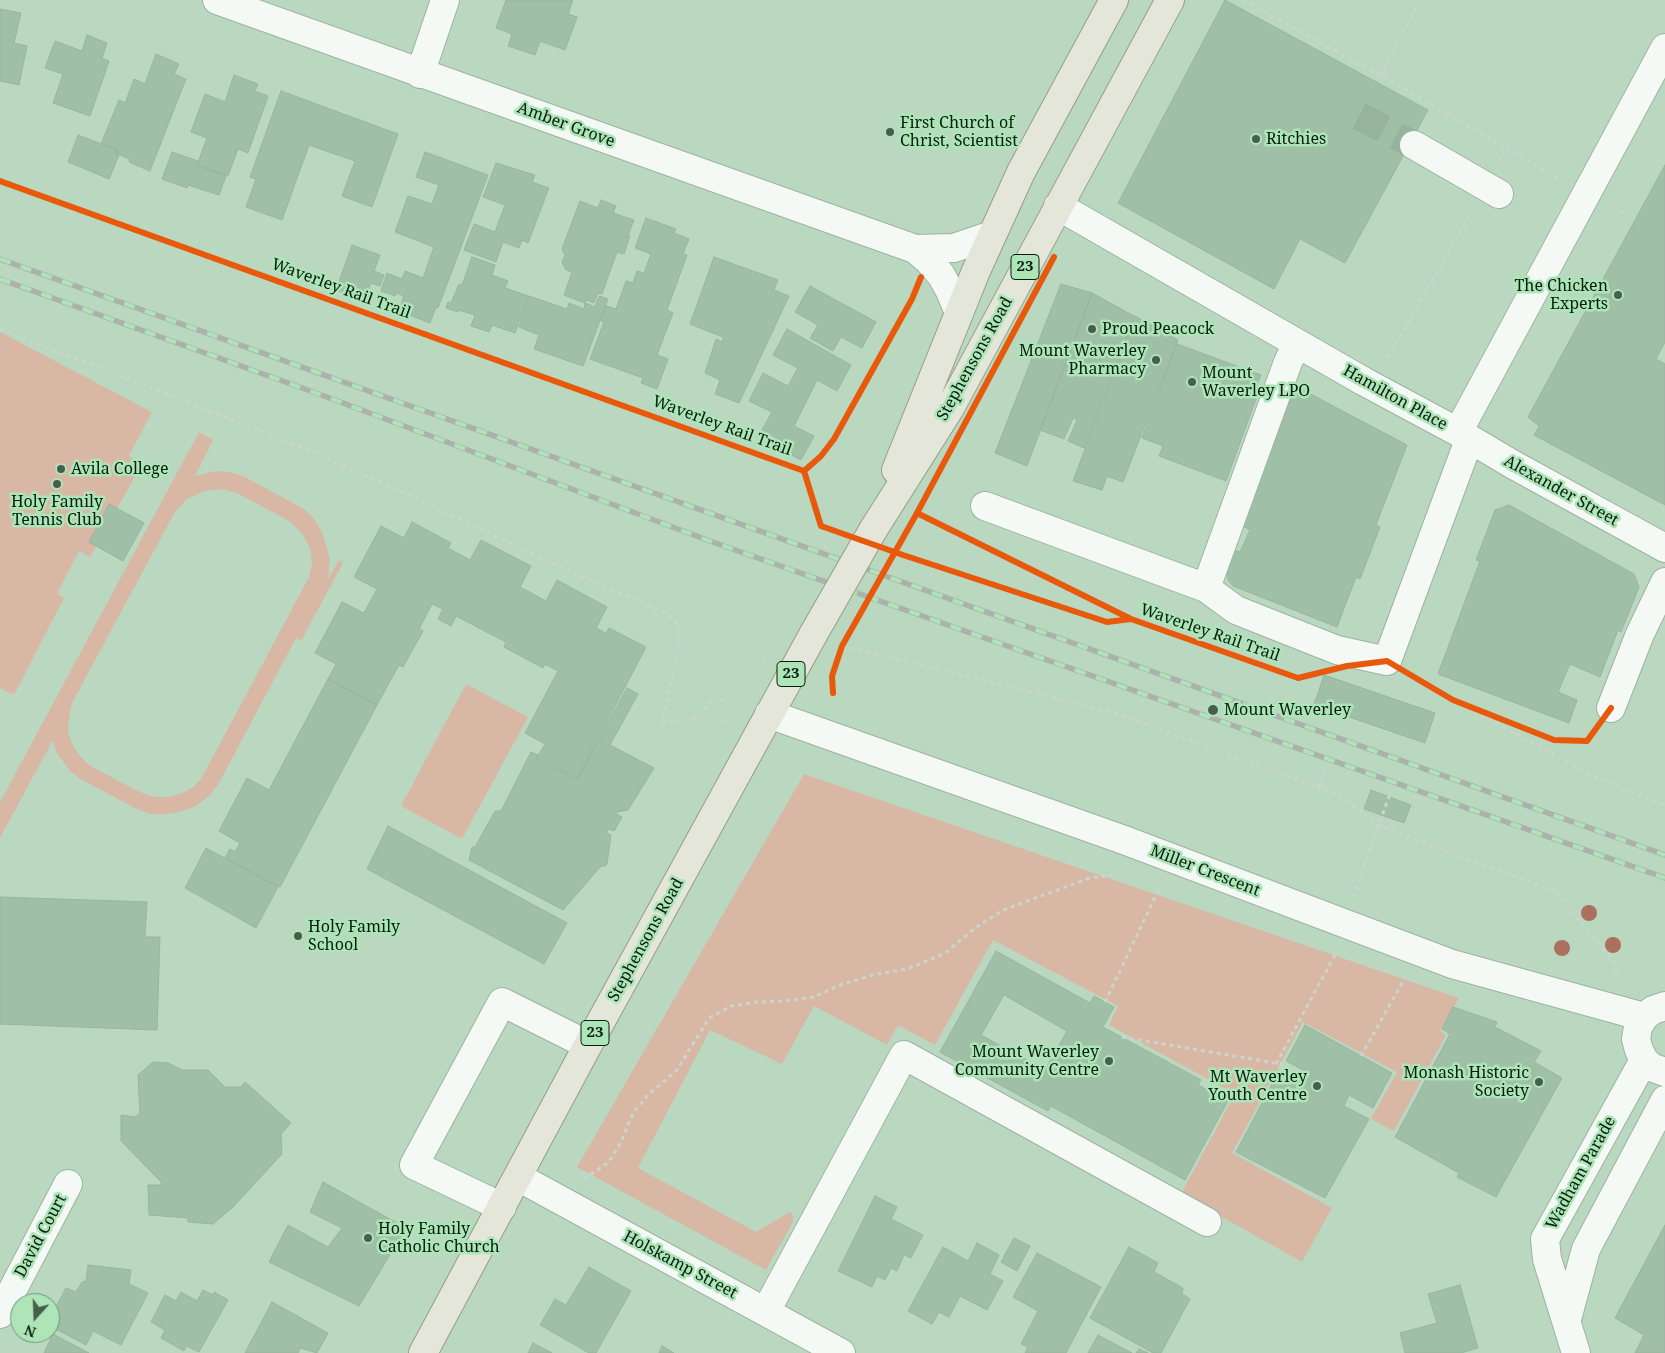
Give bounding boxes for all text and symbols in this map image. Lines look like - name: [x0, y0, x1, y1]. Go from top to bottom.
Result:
- street label: Amber Grove: [515, 98, 617, 152]
- place label: First Church of Christ, Scientist: [900, 113, 1018, 151]
- marker: First Church of Christ, Scientist: [884, 126, 896, 138]
- place label: Ritchies: [1266, 129, 1326, 149]
- marker: Ritchies: [1250, 133, 1262, 145]
- road number: 23: [1011, 254, 1039, 280]
- street label: Waverley Rail Trail: [269, 255, 413, 323]
- place label: The Chicken Experts: [1514, 276, 1608, 314]
- marker: The Chicken Experts: [1612, 289, 1624, 301]
- street label: Stephensons Road: [933, 294, 1017, 424]
- place label: Proud Peacock: [1102, 319, 1214, 339]
- marker: Proud Peacock: [1086, 323, 1098, 335]
- place label: Mount Waverley Pharmacy: [1019, 341, 1146, 379]
- marker: Mount Waverley Pharmacy: [1150, 354, 1162, 366]
- street label: Hamilton Place: [1339, 361, 1451, 435]
- place label: Mount Waverley LPO: [1202, 363, 1310, 401]
- marker: Mount Waverley LPO: [1186, 376, 1198, 388]
- street label: Waverley Rail Trail: [650, 392, 794, 460]
- street label: Alexander Street: [1500, 452, 1622, 530]
- place label: Avila College: [71, 459, 169, 479]
- marker: Avila College: [55, 463, 67, 475]
- marker: Holy Family Tennis Club: [51, 478, 63, 490]
- place label: Holy Family Tennis Club: [11, 492, 103, 530]
- street label: Waverley Rail Trail: [1138, 600, 1282, 666]
- road number: 23: [777, 662, 805, 686]
- place label: Mount Waverley: [1224, 700, 1351, 720]
- marker: Mount Waverley: [1206, 703, 1220, 717]
- street label: Miller Crescent: [1147, 841, 1263, 901]
- street label: Stephensons Road: [604, 875, 688, 1005]
- place label: Holy Family School: [308, 917, 400, 955]
- marker: Holy Family School: [292, 930, 304, 942]
- road number: 23: [581, 1020, 609, 1046]
- place label: Mount Waverley Community Centre: [955, 1042, 1099, 1080]
- marker: Mount Waverley Community Centre: [1103, 1055, 1115, 1067]
- place label: Monash Historic Society: [1403, 1063, 1529, 1101]
- place label: Mt Waverley Youth Centre: [1208, 1067, 1307, 1105]
- marker: Monash Historic Society: [1533, 1076, 1545, 1088]
- marker: Mt Waverley Youth Centre: [1311, 1080, 1323, 1092]
- street label: Wadham Parade: [1542, 1113, 1620, 1233]
- street label: David Court: [11, 1191, 71, 1281]
- place label: Holy Family Catholic Church: [378, 1219, 500, 1257]
- street label: Holskamp Street: [620, 1227, 740, 1303]
- marker: Holy Family Catholic Church: [362, 1232, 374, 1244]
- north arrow: [10, 1293, 60, 1343]
- text: N: [22, 1321, 38, 1342]

